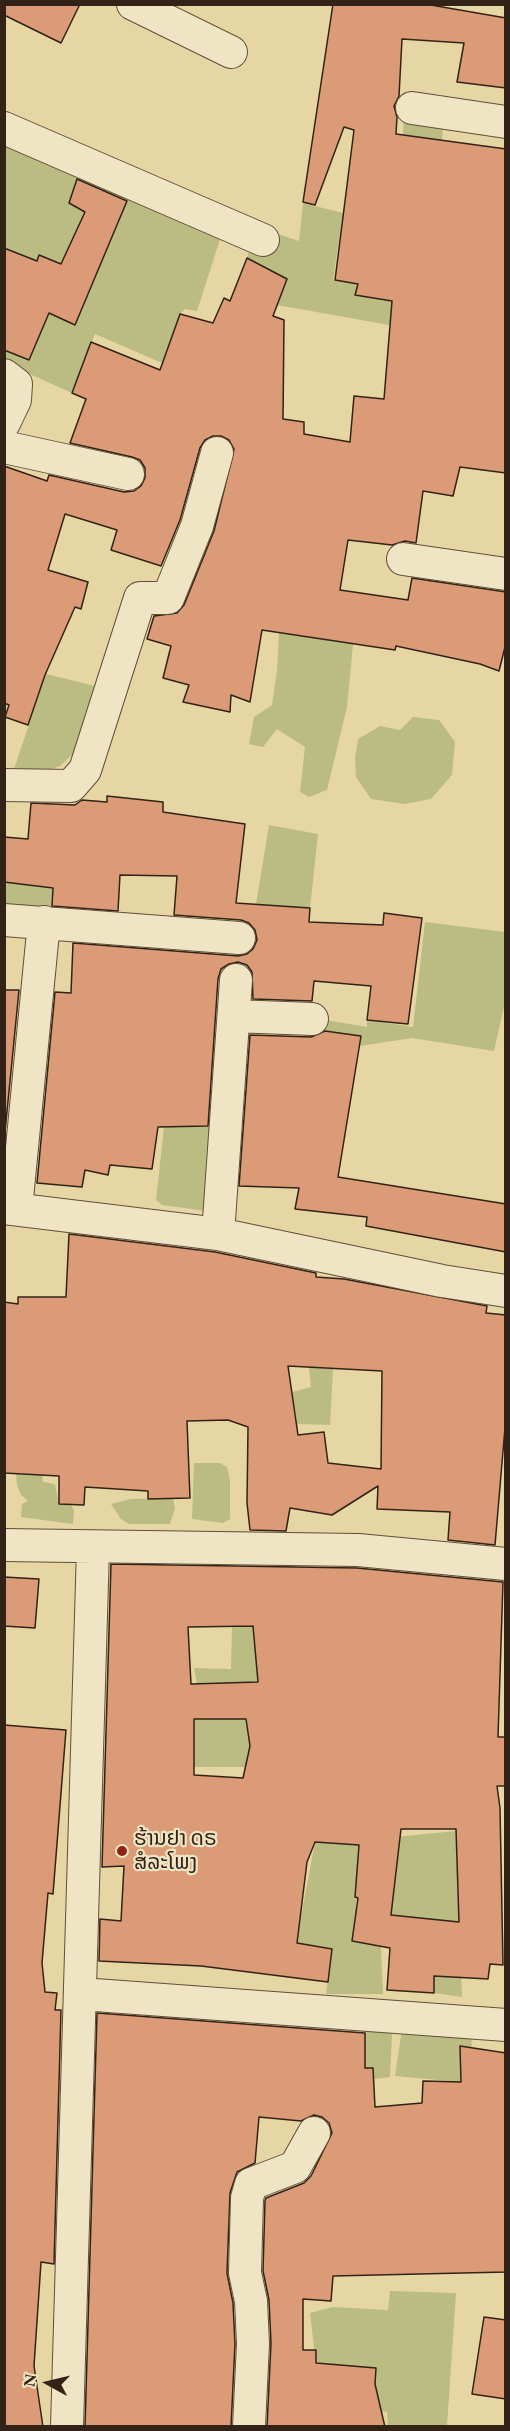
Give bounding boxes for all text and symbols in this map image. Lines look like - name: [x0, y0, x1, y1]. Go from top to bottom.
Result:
- place label: ຮ້ານຢາ ດຣ ສໍລະໂພງ: [134, 1826, 217, 1876]
- marker: ຮ້ານຢາ ດຣ ສໍລະໂພງ: [115, 1844, 129, 1858]
- north arrow: [18, 2353, 78, 2413]
- text: N: [18, 2373, 41, 2388]

